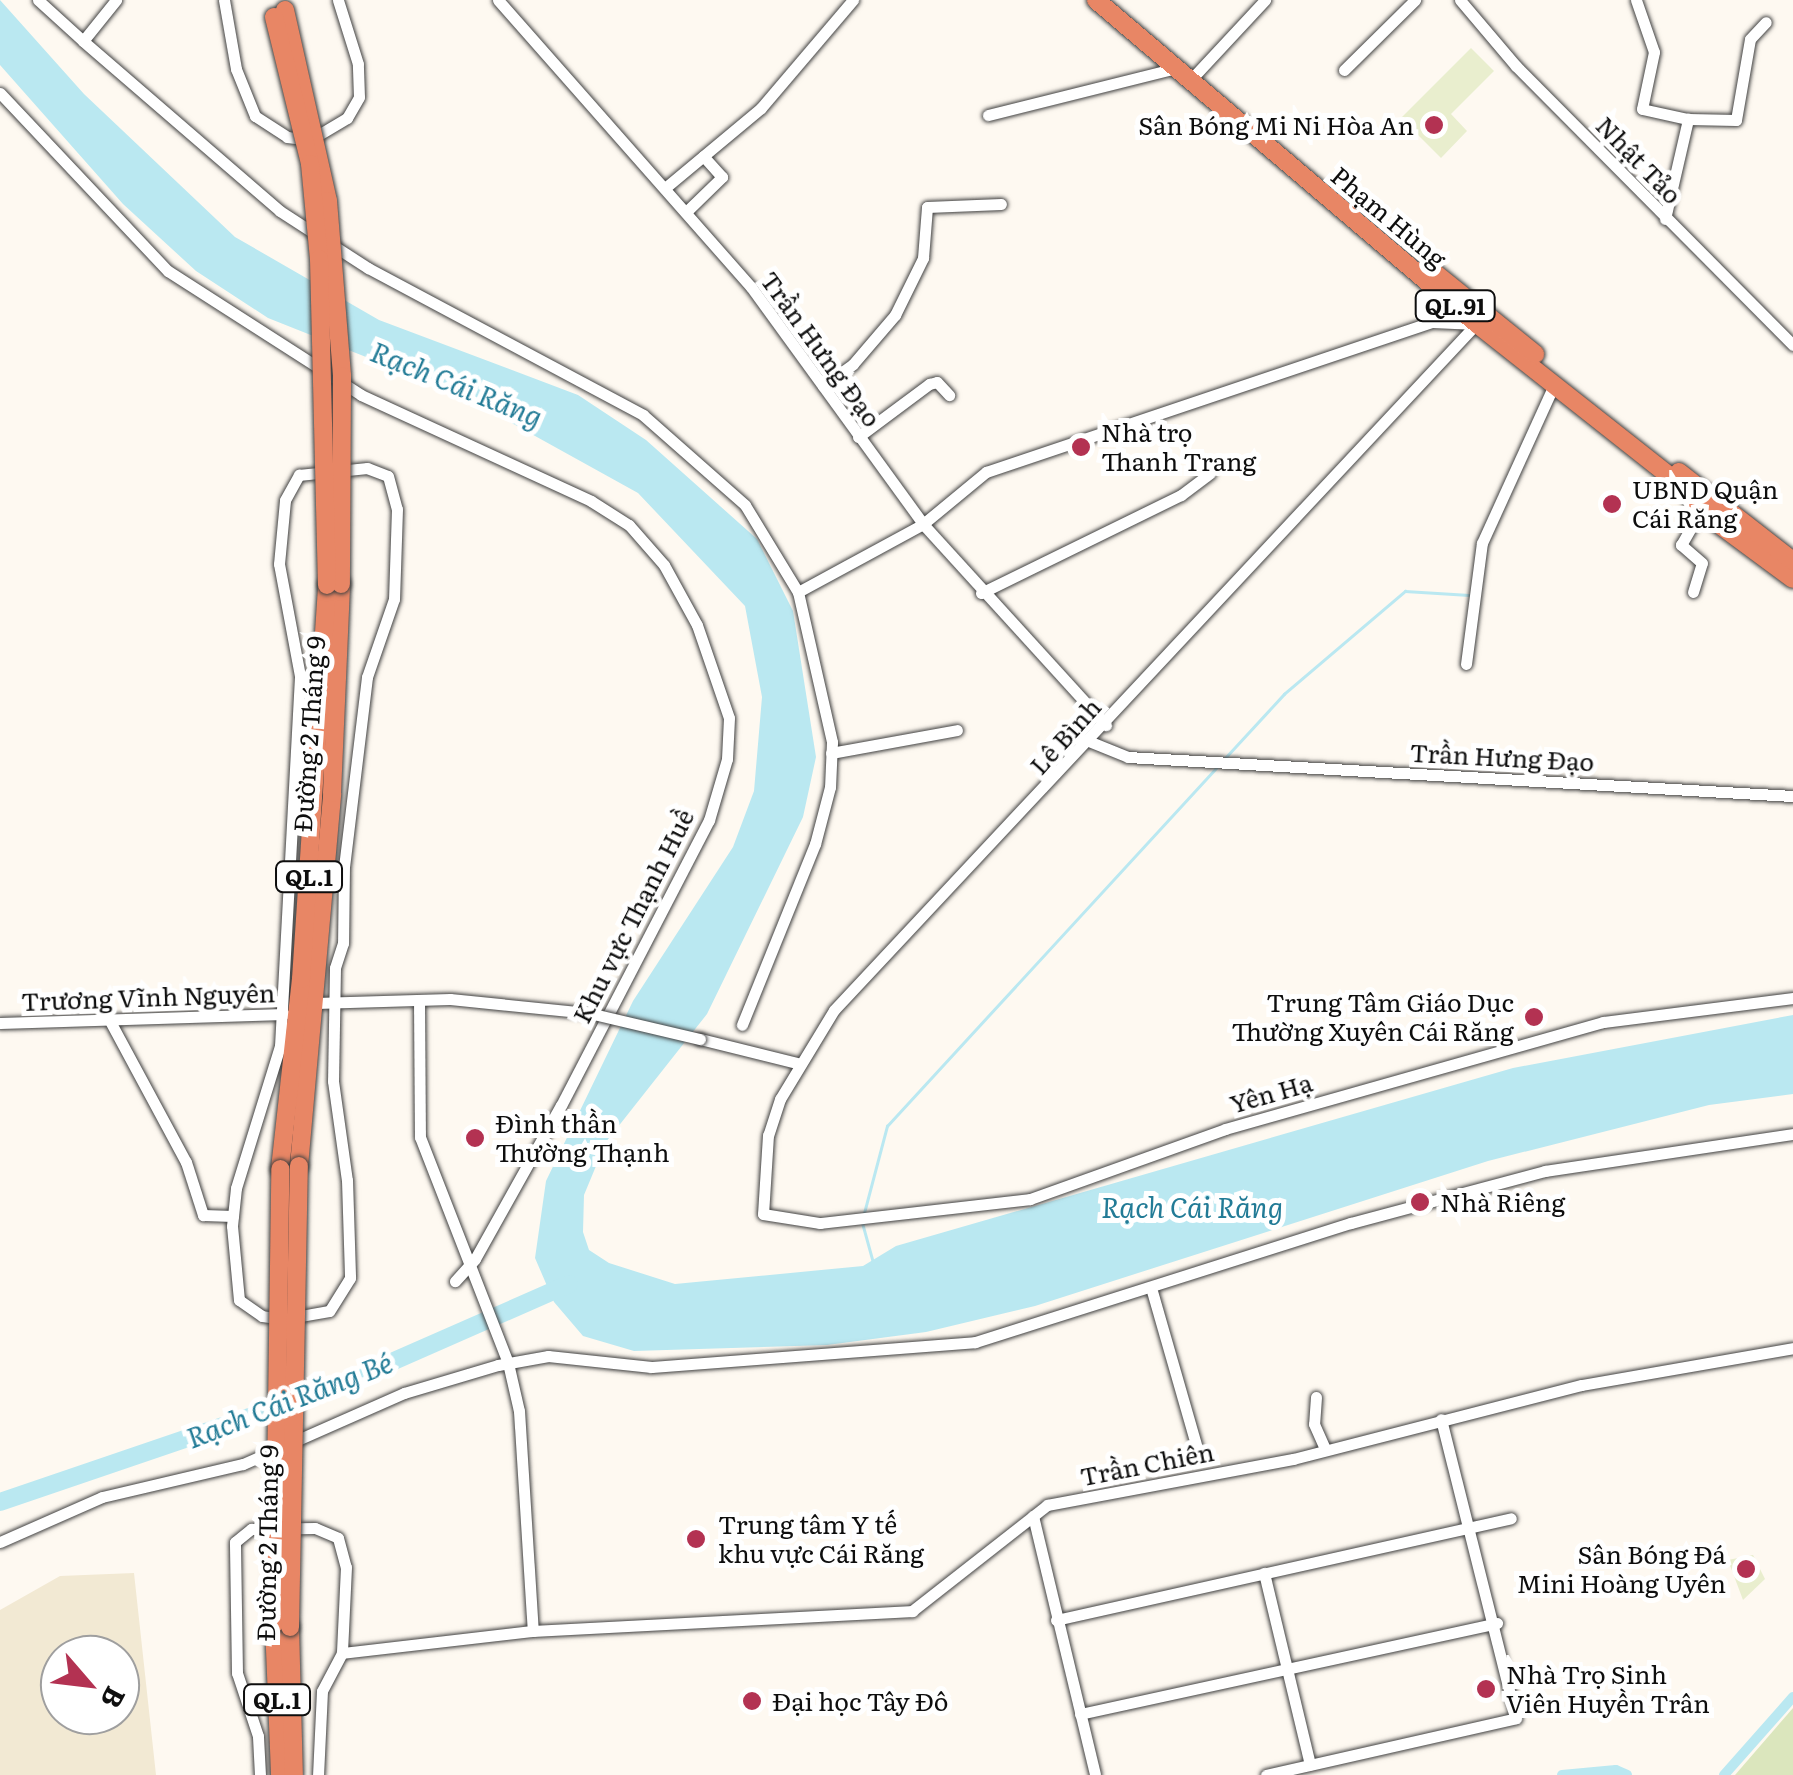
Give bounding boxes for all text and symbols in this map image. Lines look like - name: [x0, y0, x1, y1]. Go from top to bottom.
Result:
- place label: Sân Bóng Mi Ni Hòa An: [1138, 110, 1414, 140]
- street label: Nhật Tảo: [1590, 110, 1688, 210]
- marker: Sân Bóng Mi Ni Hòa An: [1423, 114, 1445, 136]
- street label: Phạm Hùng: [1325, 160, 1453, 274]
- street label: Trần Hưng Đạo: [755, 265, 887, 433]
- road number: QL.91: [1412, 289, 1498, 323]
- water label: Rạch Cái Răng: [366, 333, 548, 433]
- place label: Nhà trọ Thanh Trang: [1101, 418, 1257, 477]
- marker: Nhà trọ Thanh Trang: [1070, 436, 1092, 458]
- place label: UBND Quận Cái Răng: [1632, 475, 1778, 534]
- marker: UBND Quận Cái Răng: [1601, 493, 1623, 515]
- street label: Đường 2 Tháng 9: [287, 635, 331, 833]
- street label: Lê Bình: [1023, 692, 1107, 780]
- street label: Trần Hưng Đạo: [1409, 737, 1595, 777]
- street label: Khu vực Thạnh Huề: [566, 804, 700, 1028]
- road number: QL.1: [274, 860, 344, 894]
- street label: Trương Vĩnh Nguyên: [20, 978, 276, 1016]
- place label: Trung Tâm Giáo Dục Thường Xuyên Cái Răng: [1231, 988, 1514, 1047]
- marker: Trung Tâm Giáo Dục Thường Xuyên Cái Răng: [1523, 1006, 1545, 1028]
- street label: Yên Hạ: [1226, 1067, 1316, 1119]
- place label: Đình thần Thường Thạnh: [495, 1109, 669, 1168]
- marker: Đình thần Thường Thạnh: [464, 1127, 486, 1149]
- place label: Nhà Riêng: [1440, 1187, 1565, 1217]
- water label: Rạch Cái Răng: [1101, 1189, 1283, 1223]
- marker: Nhà Riêng: [1409, 1191, 1431, 1213]
- water label: Rạch Cái Răng Bé: [181, 1344, 397, 1454]
- street label: Trần Chiên: [1077, 1436, 1217, 1492]
- street label: Đường 2 Tháng 9: [250, 1445, 284, 1641]
- place label: Trung tâm Y tế khu vực Cái Răng: [718, 1510, 924, 1569]
- marker: Trung tâm Y tế khu vực Cái Răng: [683, 1526, 709, 1552]
- place label: Sân Bóng Đá Mini Hoàng Uyên: [1517, 1540, 1726, 1599]
- marker: Sân Bóng Đá Mini Hoàng Uyên: [1735, 1558, 1757, 1580]
- north arrow: [40, 1635, 140, 1735]
- place label: Nhà Trọ Sinh Viên Huyền Trân: [1506, 1660, 1710, 1719]
- marker: Nhà Trọ Sinh Viên Huyền Trân: [1475, 1678, 1497, 1700]
- text: B: [92, 1680, 138, 1717]
- road number: QL.1: [242, 1683, 312, 1717]
- place label: Đại học Tây Đô: [772, 1686, 948, 1716]
- marker: Đại học Tây Đô: [741, 1690, 763, 1712]

